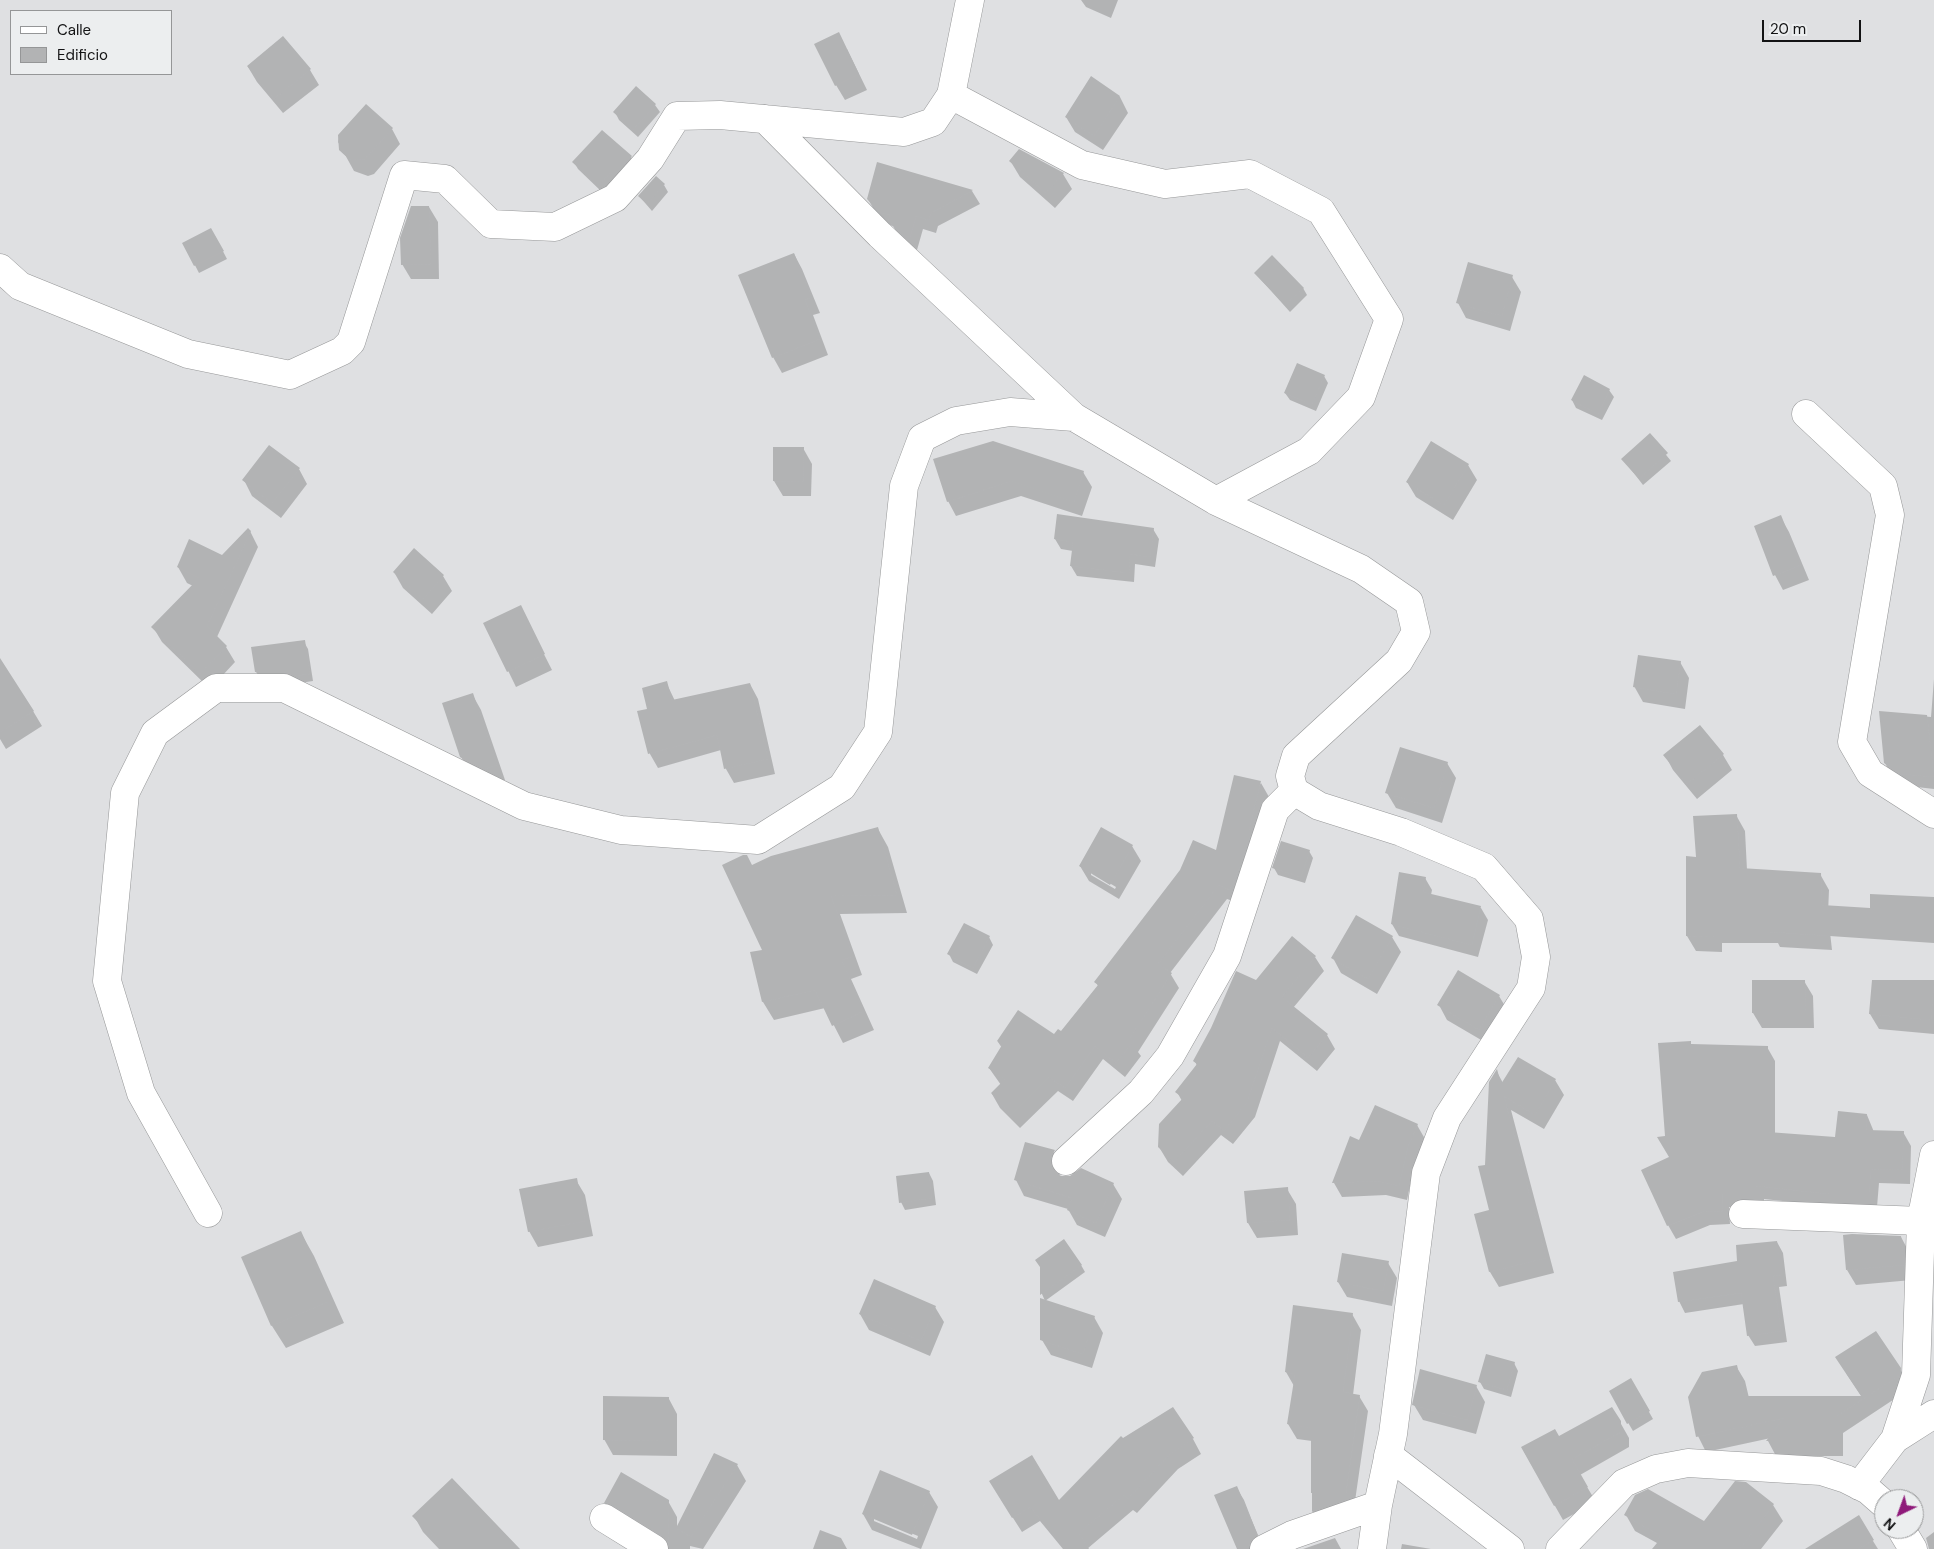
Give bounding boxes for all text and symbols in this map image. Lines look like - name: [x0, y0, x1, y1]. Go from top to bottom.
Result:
- legend: [10, 10, 172, 75]
- scale bar: [1764, 10, 1863, 42]
- text: 20 m: [1770, 19, 1806, 39]
- text: Calle: [57, 20, 91, 40]
- text: Edificio: [57, 45, 108, 65]
- north arrow: [1874, 1489, 1924, 1539]
- text: N: [1880, 1514, 1899, 1535]

